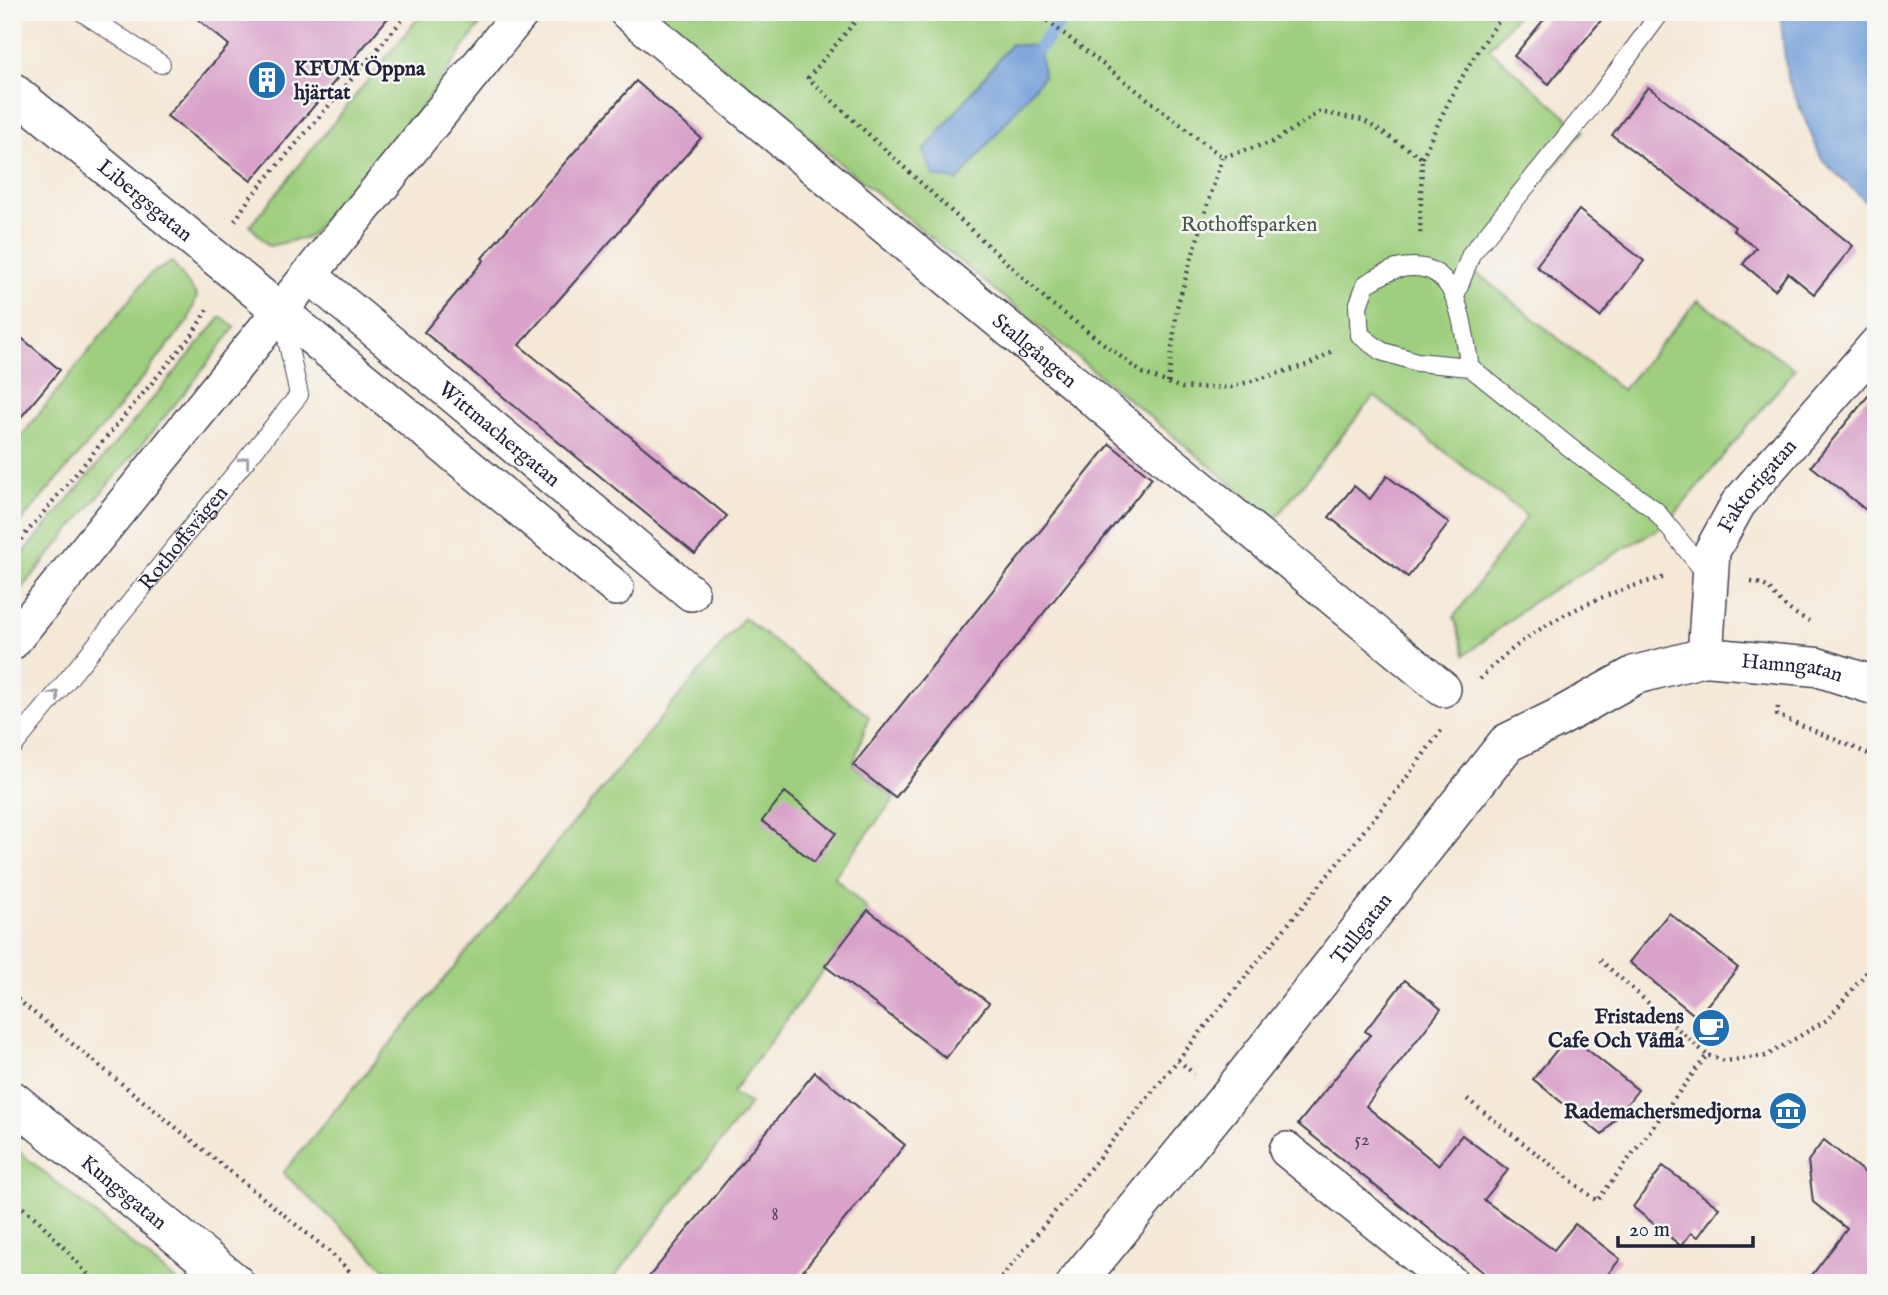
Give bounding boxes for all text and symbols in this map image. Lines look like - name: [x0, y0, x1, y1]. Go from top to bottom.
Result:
- place label: KFUM Öppna hjärtat: [293, 55, 426, 107]
- building icon: KFUM Öppna hjärtat: [246, 59, 288, 101]
- street label: Libergsgatan: [91, 154, 198, 248]
- park label: Rothoffsparken: [1181, 212, 1317, 239]
- street label: Stallgången: [986, 308, 1082, 395]
- street label: Wittmachergatan: [432, 376, 565, 493]
- street label: Faktorigatan: [1713, 434, 1803, 538]
- one-way arrow: [237, 457, 250, 469]
- street label: Rothoffsvägen: [133, 481, 235, 597]
- street label: Hamngatan: [1740, 648, 1846, 689]
- one-way arrow: [47, 690, 60, 702]
- street label: Tullgatan: [1326, 888, 1399, 971]
- place label: Fristadens Cafe Och Våffla: [1548, 1004, 1685, 1055]
- cafe icon: Fristadens Cafe Och Våffla: [1690, 1007, 1732, 1049]
- museum icon: Rademachersmedjorna: [1767, 1090, 1809, 1132]
- place label: Rademachersmedjorna: [1564, 1099, 1762, 1126]
- house number: 52: [1355, 1129, 1369, 1152]
- street label: Kungsgatan: [74, 1150, 172, 1237]
- house number: 8: [771, 1204, 779, 1227]
- scale bar: [1618, 1204, 1753, 1248]
- text: 20 m: [1629, 1217, 1670, 1244]

